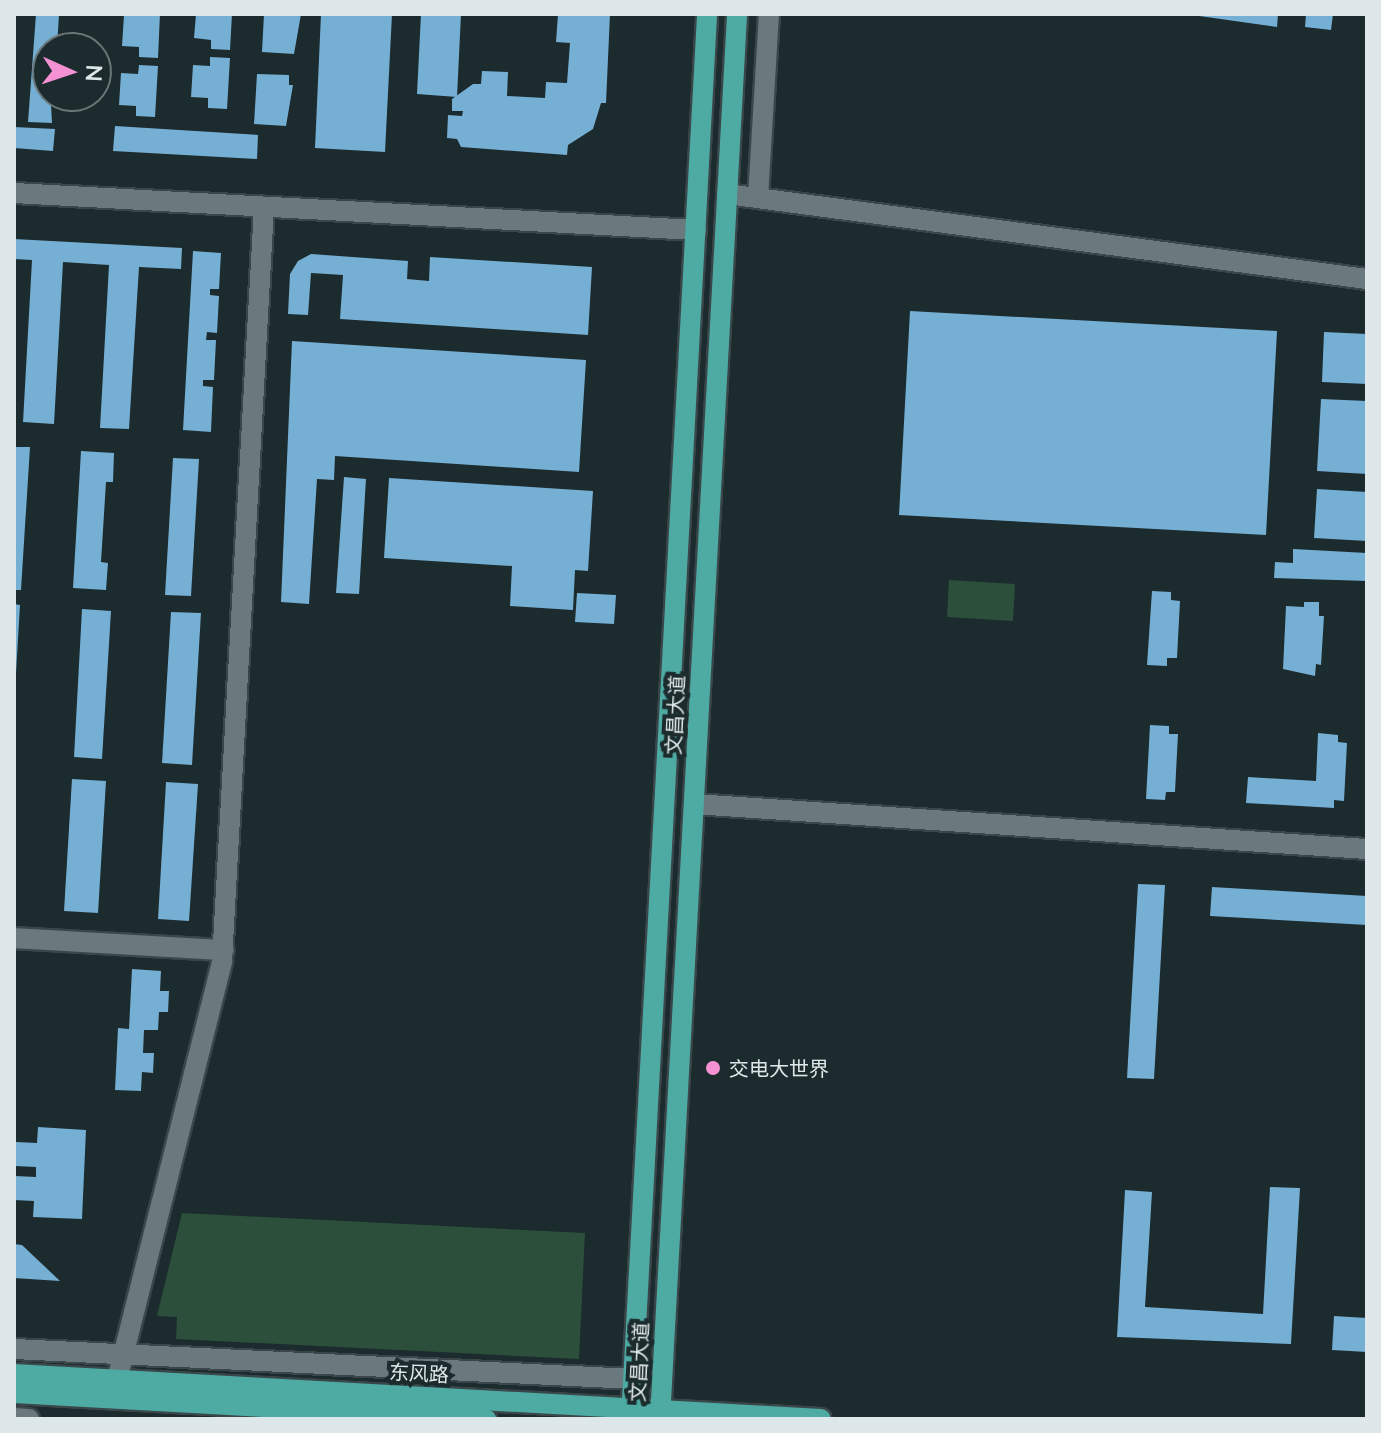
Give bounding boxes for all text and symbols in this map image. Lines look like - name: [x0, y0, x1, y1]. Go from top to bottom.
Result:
- north arrow: [32, 32, 112, 112]
- text: N: [81, 64, 108, 82]
- street label: 文昌大道: [661, 674, 689, 756]
- place label: 交电大世界: [729, 1056, 829, 1080]
- marker: 交电大世界: [704, 1059, 722, 1077]
- street label: 文昌大道: [625, 1321, 653, 1403]
- street label: 东风路: [388, 1359, 450, 1387]

